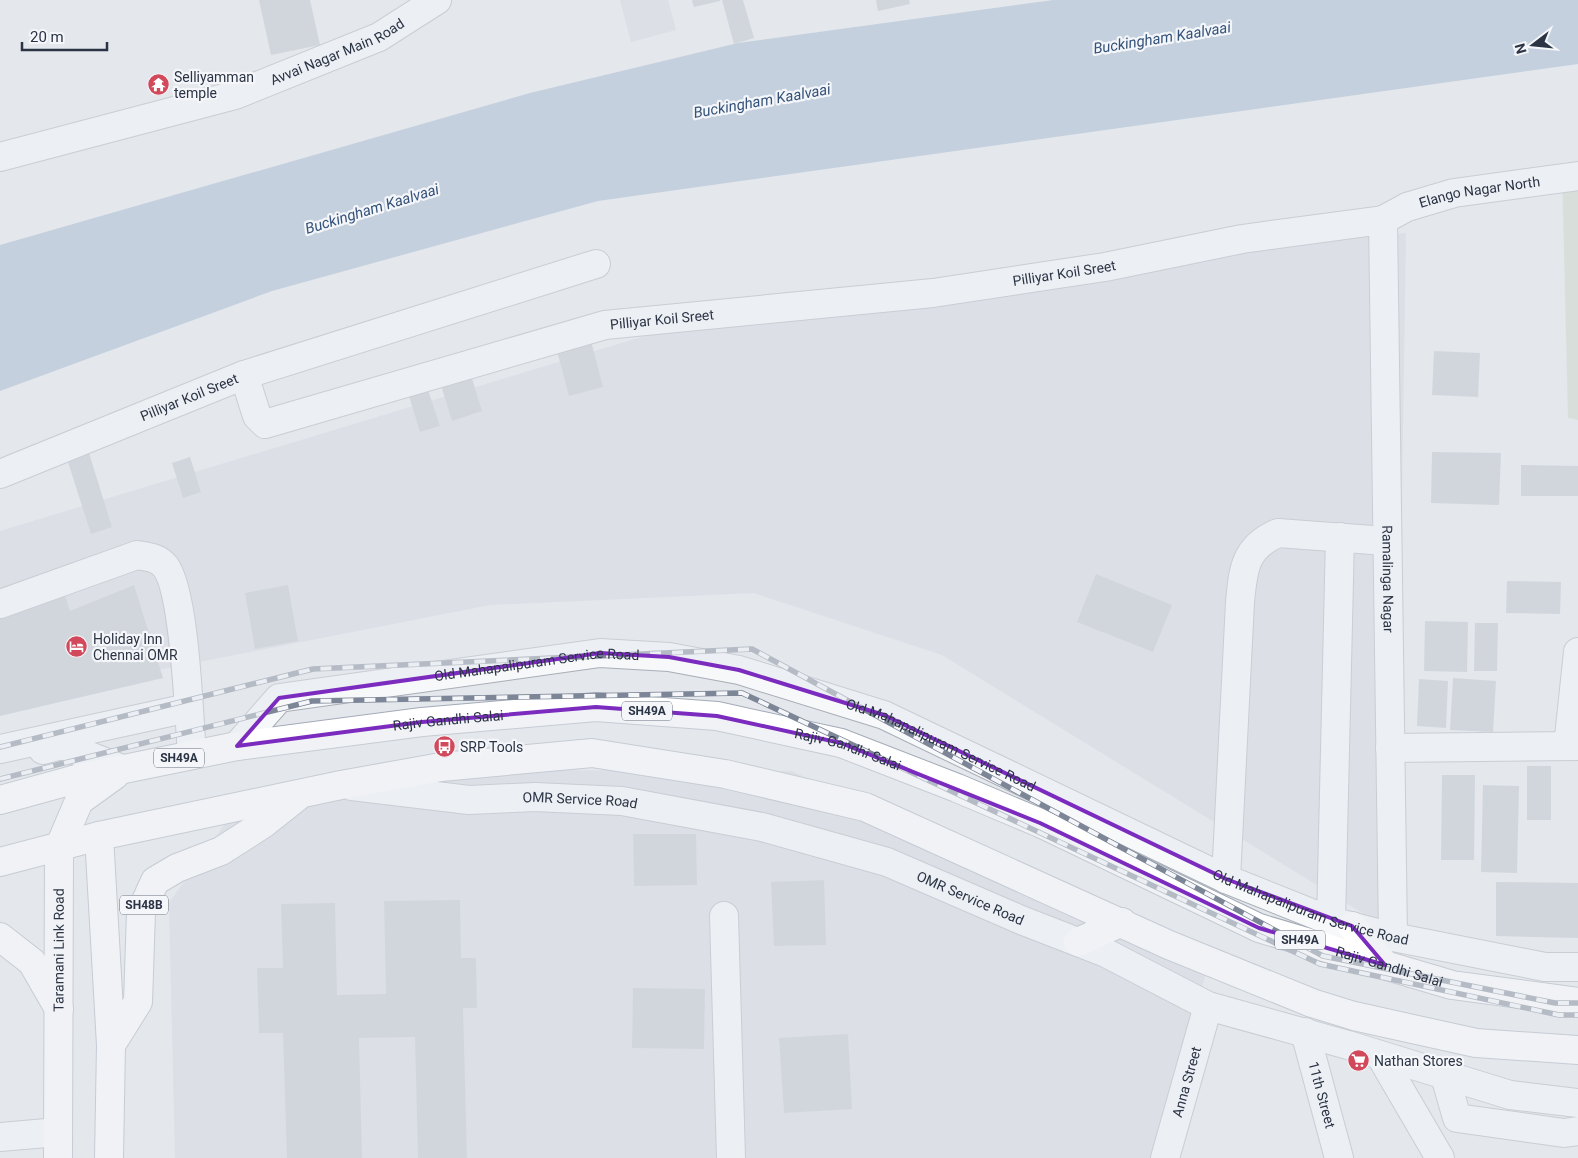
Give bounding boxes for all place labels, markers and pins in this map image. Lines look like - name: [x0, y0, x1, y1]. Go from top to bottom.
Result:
- place label: Selliyamman temple: [174, 69, 254, 101]
- temple icon: Selliyamman temple: [146, 73, 170, 97]
- place label: Holiday Inn Chennai OMR: [93, 631, 178, 663]
- hotel icon: Holiday Inn Chennai OMR: [65, 635, 89, 659]
- bus stop icon: SRP Tools: [432, 735, 456, 759]
- place label: SRP Tools: [460, 739, 523, 755]
- supermarket icon: Nathan Stores: [1346, 1049, 1370, 1073]
- place label: Nathan Stores: [1374, 1053, 1463, 1069]

